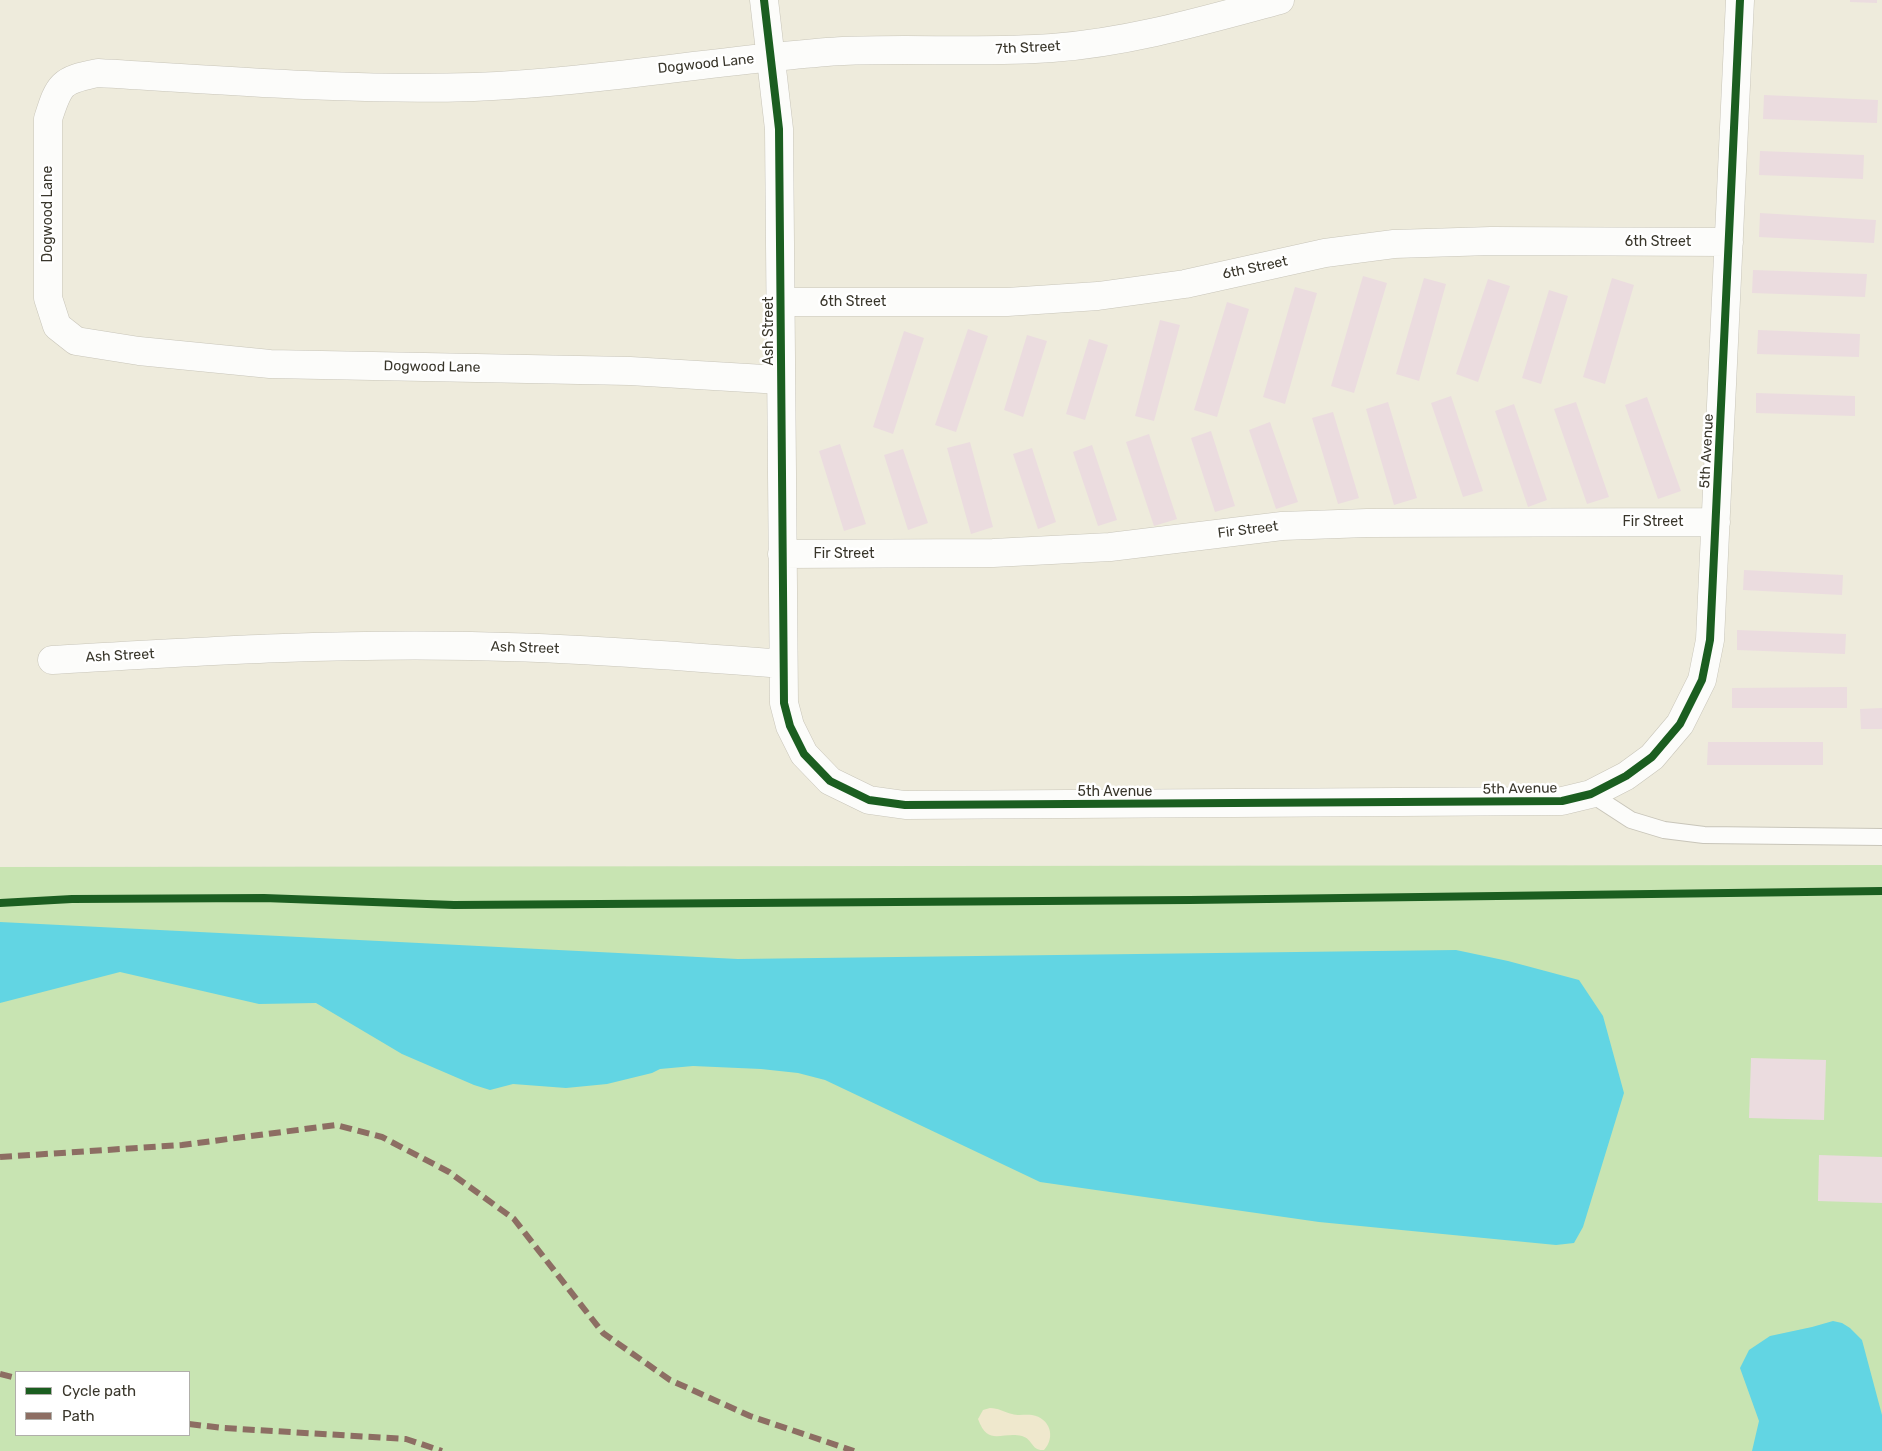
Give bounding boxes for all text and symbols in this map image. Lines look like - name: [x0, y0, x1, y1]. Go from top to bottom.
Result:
- street label: 7th Street: [995, 38, 1061, 58]
- street label: Dogwood Lane: [657, 51, 755, 77]
- street label: Dogwood Lane: [40, 166, 56, 262]
- street label: 6th Street: [1625, 234, 1691, 250]
- street label: 6th Street: [1221, 253, 1289, 283]
- street label: 6th Street: [820, 294, 886, 310]
- street label: Ash Street: [761, 297, 777, 365]
- street label: Dogwood Lane: [383, 358, 481, 376]
- street label: 5th Avenue: [1697, 413, 1717, 489]
- street label: Fir Street: [1623, 514, 1683, 530]
- street label: Fir Street: [1217, 518, 1279, 542]
- street label: Fir Street: [814, 546, 874, 562]
- street label: Ash Street: [490, 638, 560, 658]
- street label: Ash Street: [85, 646, 155, 666]
- street label: 5th Avenue: [1482, 780, 1558, 798]
- street label: 5th Avenue: [1078, 784, 1152, 800]
- legend: [15, 1371, 190, 1436]
- text: Cycle path: [62, 1382, 136, 1400]
- text: Path: [62, 1407, 95, 1425]

